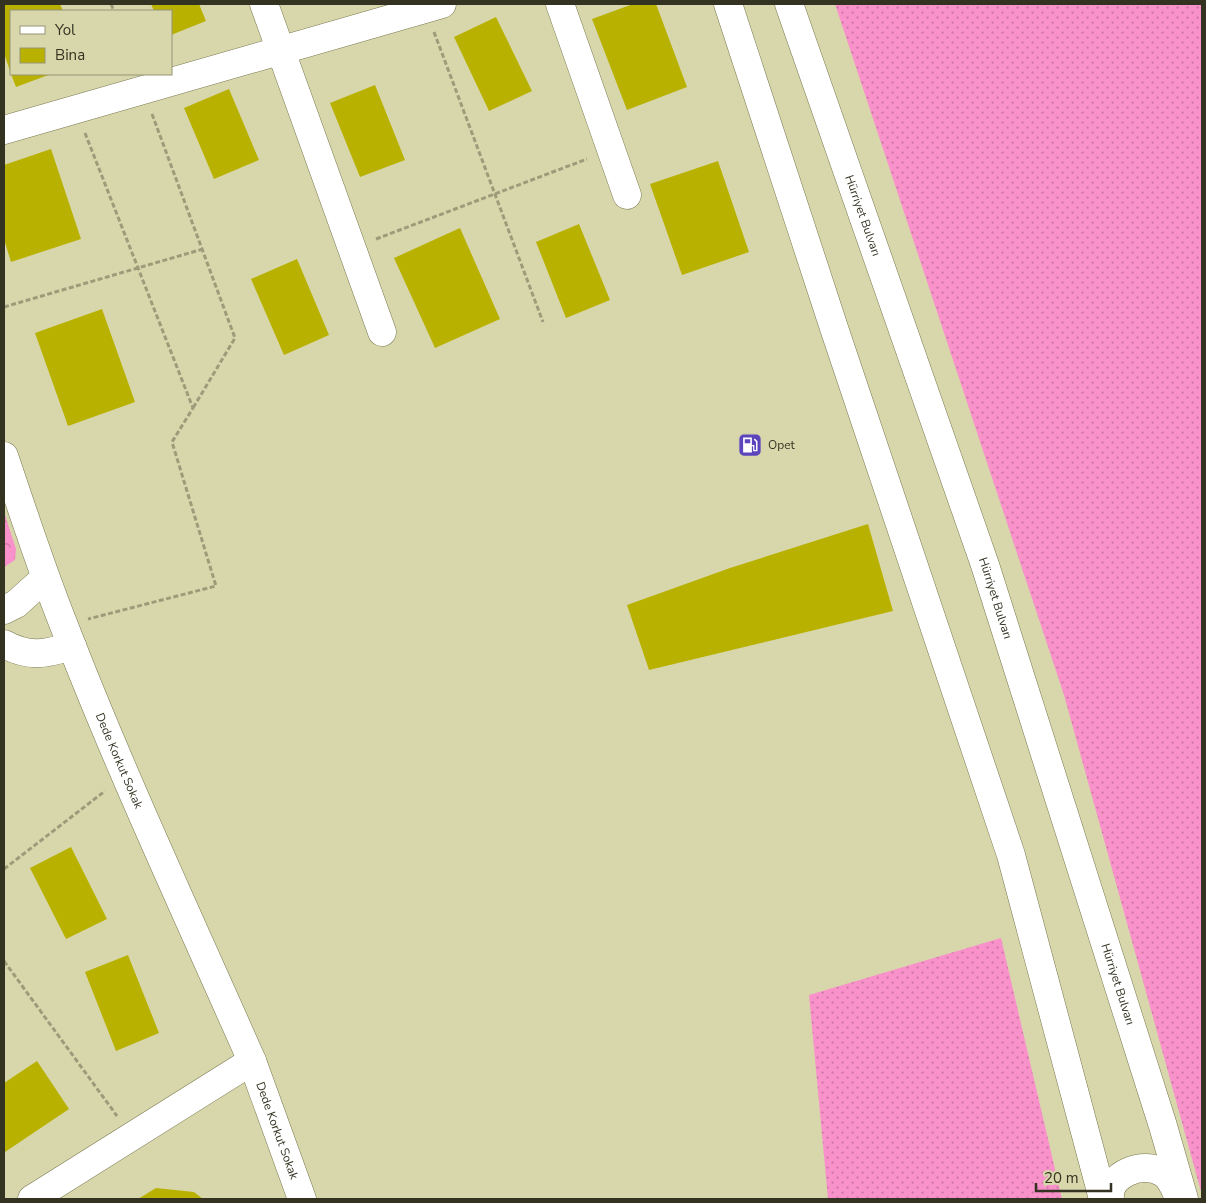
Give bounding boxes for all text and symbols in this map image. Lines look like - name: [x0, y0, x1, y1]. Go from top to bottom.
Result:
- legend: [10, 10, 172, 75]
- text: Yol: [54, 20, 76, 40]
- text: Bina: [55, 45, 85, 65]
- street label: Hürriyet Bulvarı: [841, 173, 884, 258]
- fuel station icon: Opet: [737, 432, 763, 458]
- place label: Opet: [768, 437, 796, 453]
- street label: Hürriyet Bulvarı: [975, 555, 1016, 641]
- street label: Dede Korkut Sokak: [92, 710, 147, 812]
- street label: Hürriyet Bulvarı: [1098, 941, 1138, 1027]
- street label: Dede Korkut Sokak: [252, 1080, 303, 1182]
- scale bar: [1036, 1160, 1111, 1192]
- text: 20 m: [1044, 1168, 1079, 1188]

